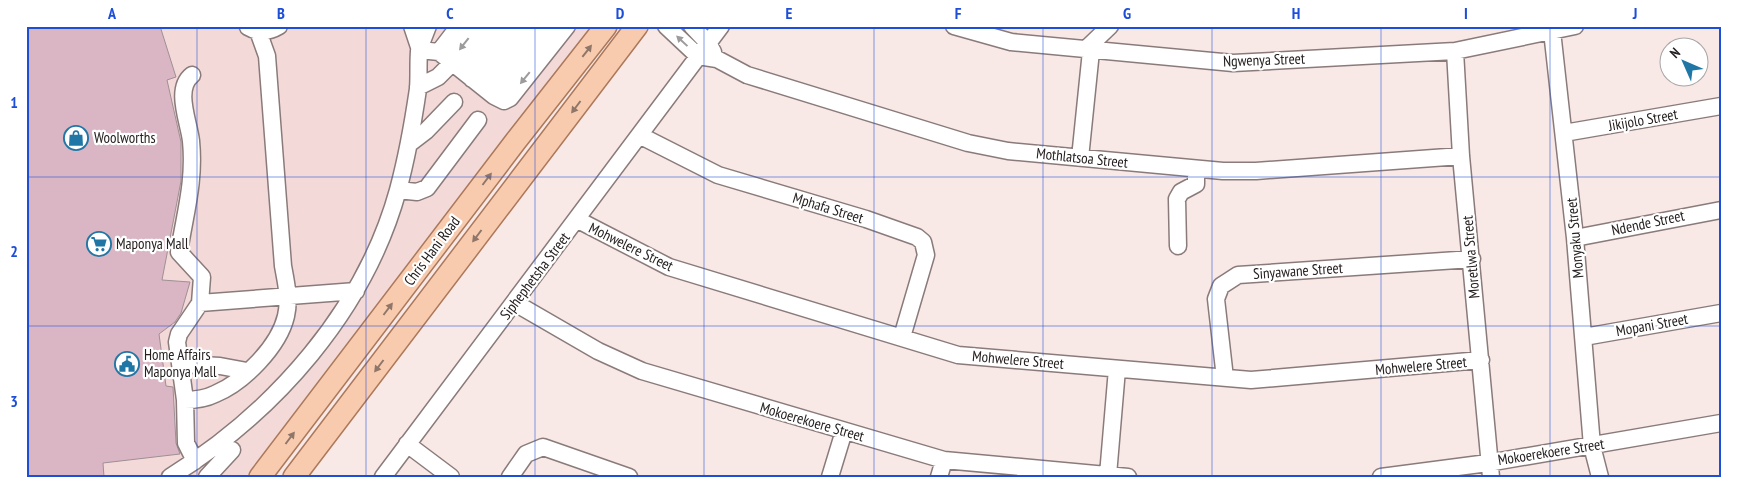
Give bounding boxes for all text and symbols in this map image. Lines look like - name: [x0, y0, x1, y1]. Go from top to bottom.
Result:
- text: A: [107, 3, 117, 23]
- text: B: [277, 3, 285, 23]
- text: C: [446, 3, 454, 23]
- text: D: [616, 3, 625, 23]
- text: E: [786, 3, 793, 23]
- text: F: [955, 3, 962, 23]
- text: G: [1123, 3, 1131, 23]
- text: H: [1292, 3, 1300, 23]
- text: I: [1464, 3, 1468, 23]
- text: J: [1632, 3, 1637, 23]
- one-way arrow: [677, 35, 689, 47]
- one-way arrow: [459, 37, 470, 50]
- north arrow: [1660, 38, 1710, 88]
- text: N: [1666, 44, 1684, 62]
- one-way arrow: [581, 45, 592, 58]
- street label: Ngwenya Street: [1223, 49, 1305, 70]
- one-way arrow: [520, 71, 531, 84]
- text: 1: [10, 92, 18, 112]
- one-way arrow: [570, 100, 581, 113]
- street label: Jikijolo Street: [1606, 104, 1679, 135]
- shop icon: Woolworths: [63, 125, 89, 151]
- place label: Woolworths: [94, 128, 155, 147]
- street label: Mothlatsoa Street: [1035, 143, 1129, 172]
- one-way arrow: [481, 173, 492, 186]
- street label: Mphafa Street: [791, 188, 866, 227]
- street label: Monyaku Street: [1562, 197, 1587, 279]
- street label: Ndende Street: [1610, 205, 1686, 240]
- street label: Chris Hani Road: [399, 212, 464, 289]
- street label: Moretlwa Street: [1457, 215, 1484, 299]
- street label: Mohwelere Street: [586, 218, 677, 275]
- street label: Siphephetsha Street: [496, 228, 574, 323]
- one-way arrow: [472, 229, 483, 242]
- supermarket icon: Maponya Mall: [86, 231, 112, 257]
- place label: Maponya Mall: [116, 234, 189, 253]
- text: 2: [10, 241, 18, 261]
- street label: Sinyawane Street: [1253, 258, 1343, 283]
- one-way arrow: [383, 303, 394, 316]
- street label: Mopani Street: [1614, 309, 1689, 340]
- place label: Home Affairs Maponya Mall: [144, 345, 217, 381]
- street label: Mohwelere Street: [971, 346, 1065, 373]
- public building icon: Home Affairs Maponya Mall: [114, 351, 140, 377]
- street label: Mohwelere Street: [1374, 352, 1468, 379]
- one-way arrow: [374, 359, 384, 373]
- text: 3: [10, 391, 18, 411]
- street label: Mokoerekoere Street: [758, 398, 866, 445]
- one-way arrow: [284, 432, 295, 445]
- street label: Mokoerekoere Street: [1496, 434, 1606, 469]

